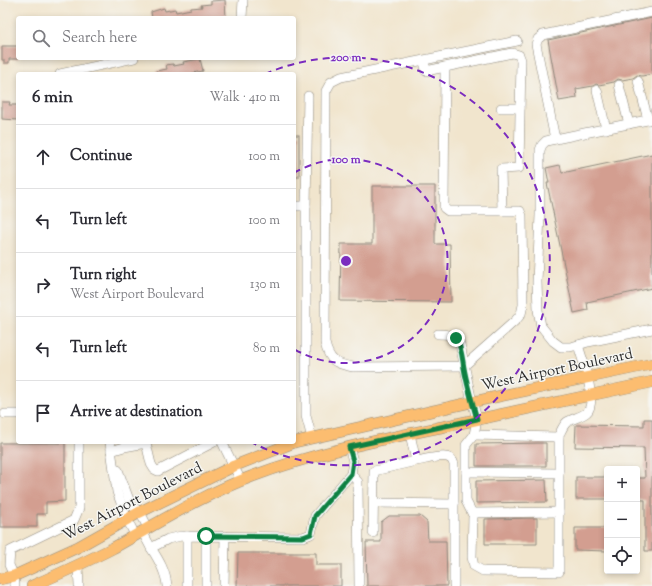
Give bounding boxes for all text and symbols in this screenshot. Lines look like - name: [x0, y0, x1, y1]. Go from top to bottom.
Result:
- search box: [16, 16, 296, 60]
- icon: search: [30, 27, 52, 49]
- text: Search here: [62, 28, 137, 49]
- text: 200 m: [331, 49, 361, 67]
- text: 6 min: [32, 86, 73, 110]
- text: Walk · 410 m: [209, 89, 280, 107]
- icon: ahead: [32, 146, 54, 168]
- text: Continue: [70, 146, 132, 167]
- text: 100 m: [248, 148, 280, 166]
- text: 100 m: [330, 151, 361, 169]
- icon: left: [32, 210, 54, 232]
- text: Turn left: [70, 210, 127, 231]
- text: 100 m: [248, 212, 280, 230]
- centre of rings: [339, 254, 353, 268]
- text: Turn right: [70, 265, 136, 286]
- icon: right: [32, 274, 54, 296]
- text: 130 m: [250, 276, 280, 294]
- text: West Airport Boulevard: [70, 286, 204, 304]
- route end: [447, 329, 465, 347]
- icon: left: [32, 338, 54, 360]
- text: Turn left: [70, 338, 127, 359]
- text: 80 m: [253, 340, 280, 358]
- street label: West Airport Boulevard: [480, 344, 636, 397]
- icon: arrive: [32, 402, 54, 424]
- text: Arrive at destination: [70, 402, 203, 423]
- street label: West Airport Boulevard: [59, 458, 207, 547]
- map controls: [604, 466, 640, 574]
- button: +: [604, 466, 640, 502]
- button: −: [604, 502, 640, 538]
- route start: [197, 527, 215, 545]
- button: locate: [604, 538, 640, 574]

